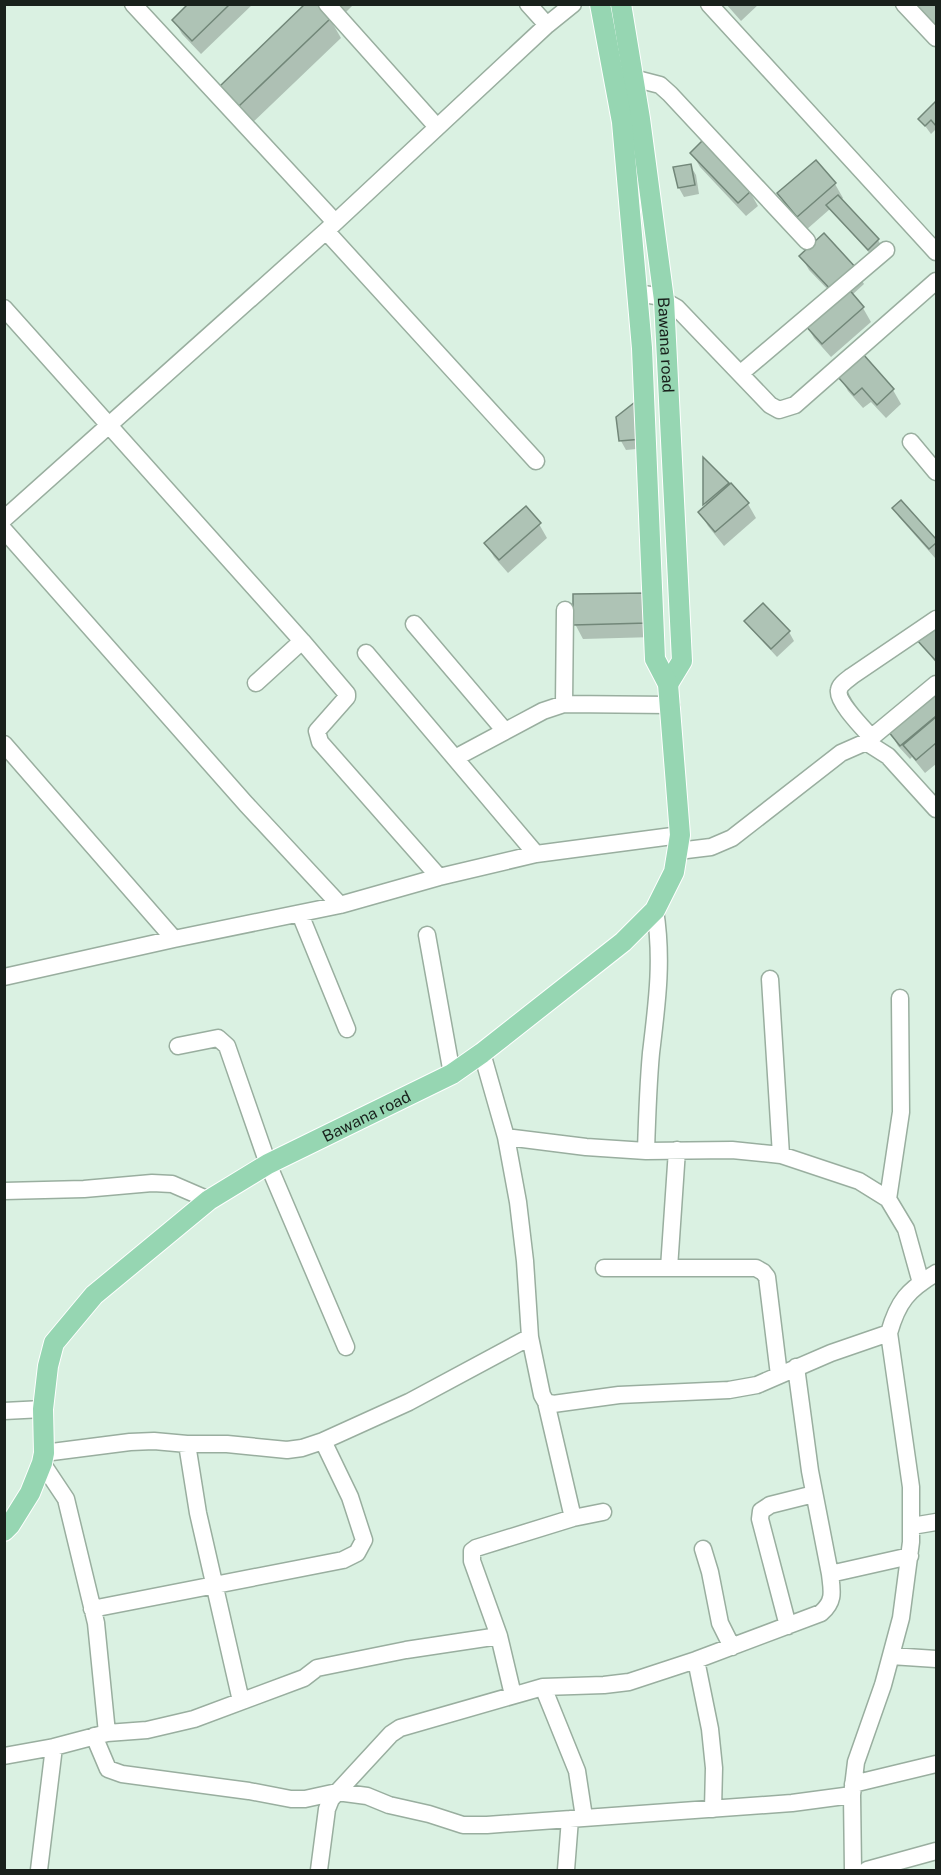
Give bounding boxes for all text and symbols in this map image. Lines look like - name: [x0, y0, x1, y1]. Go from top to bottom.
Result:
- street label: Bawana road: [654, 296, 678, 393]
- street label: Bawana road: [319, 1087, 414, 1146]

